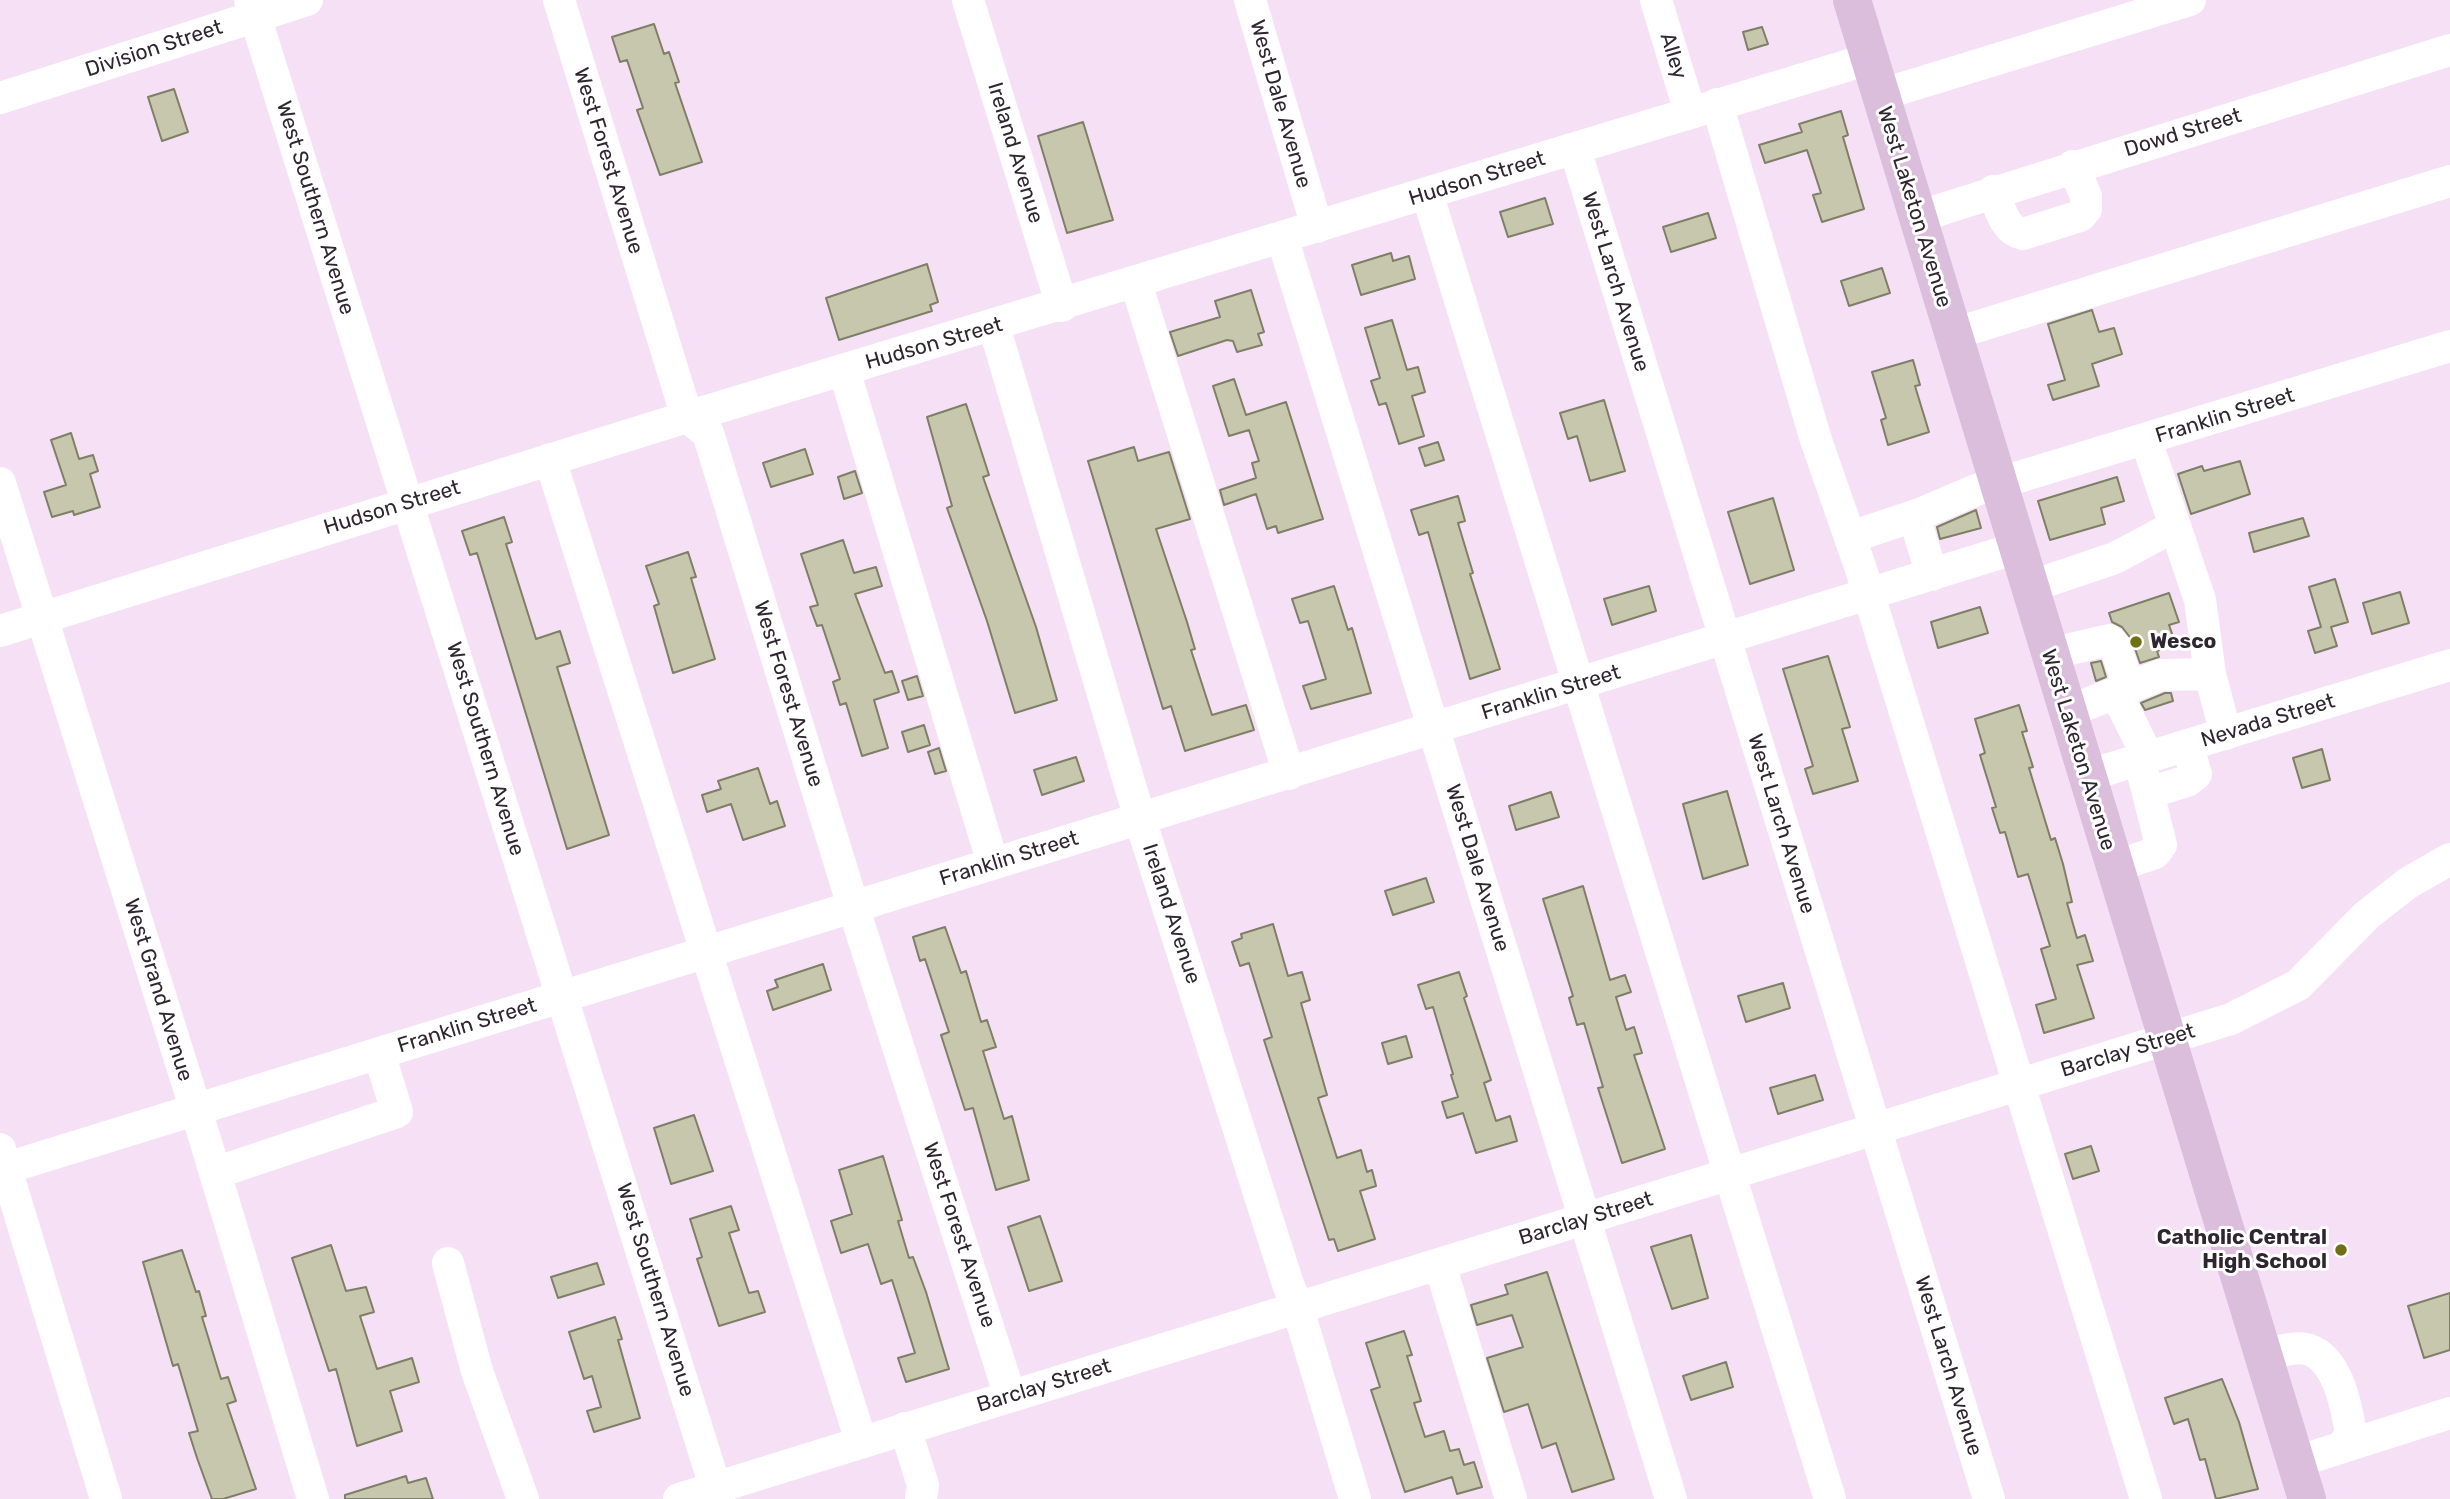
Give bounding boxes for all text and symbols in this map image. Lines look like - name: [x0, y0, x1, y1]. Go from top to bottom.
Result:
- street label: Division Street: [82, 15, 226, 83]
- street label: West Dale Avenue: [1244, 17, 1316, 191]
- street label: Alley: [1654, 30, 1692, 82]
- street label: West Forest Avenue: [568, 65, 648, 257]
- street label: Ireland Avenue: [982, 80, 1048, 226]
- street label: West Southern Avenue: [270, 98, 360, 318]
- street label: West Laketon Avenue: [1871, 103, 1957, 311]
- street label: Dowd Street: [2121, 103, 2245, 163]
- street label: Hudson Street: [1406, 146, 1548, 212]
- street label: West Larch Avenue: [1576, 189, 1654, 375]
- street label: Hudson Street: [863, 312, 1005, 376]
- street label: Franklin Street: [2153, 383, 2297, 449]
- street label: Hudson Street: [321, 475, 463, 541]
- street label: West Forest Avenue: [748, 598, 828, 790]
- place label: Wesco: [2150, 629, 2216, 655]
- marker: Wesco: [2128, 634, 2144, 650]
- street label: West Southern Avenue: [440, 639, 530, 859]
- street label: West Laketon Avenue: [2035, 646, 2121, 854]
- street label: Franklin Street: [1479, 660, 1623, 726]
- street label: Nevada Street: [2198, 689, 2338, 753]
- street label: West Larch Avenue: [1742, 731, 1820, 917]
- street label: West Dale Avenue: [1440, 781, 1514, 955]
- street label: Franklin Street: [937, 826, 1081, 892]
- street label: Ireland Avenue: [1136, 841, 1206, 987]
- street label: West Grand Avenue: [118, 896, 198, 1084]
- street label: Franklin Street: [395, 993, 539, 1059]
- street label: Barclay Street: [2058, 1019, 2198, 1083]
- street label: West Forest Avenue: [917, 1139, 1001, 1331]
- street label: West Southern Avenue: [610, 1180, 700, 1400]
- street label: Barclay Street: [1516, 1187, 1656, 1251]
- place label: Catholic Central High School: [2157, 1225, 2327, 1275]
- marker: Catholic Central High School: [2333, 1242, 2349, 1258]
- street label: West Larch Avenue: [1909, 1273, 1987, 1459]
- street label: Barclay Street: [974, 1354, 1114, 1418]

